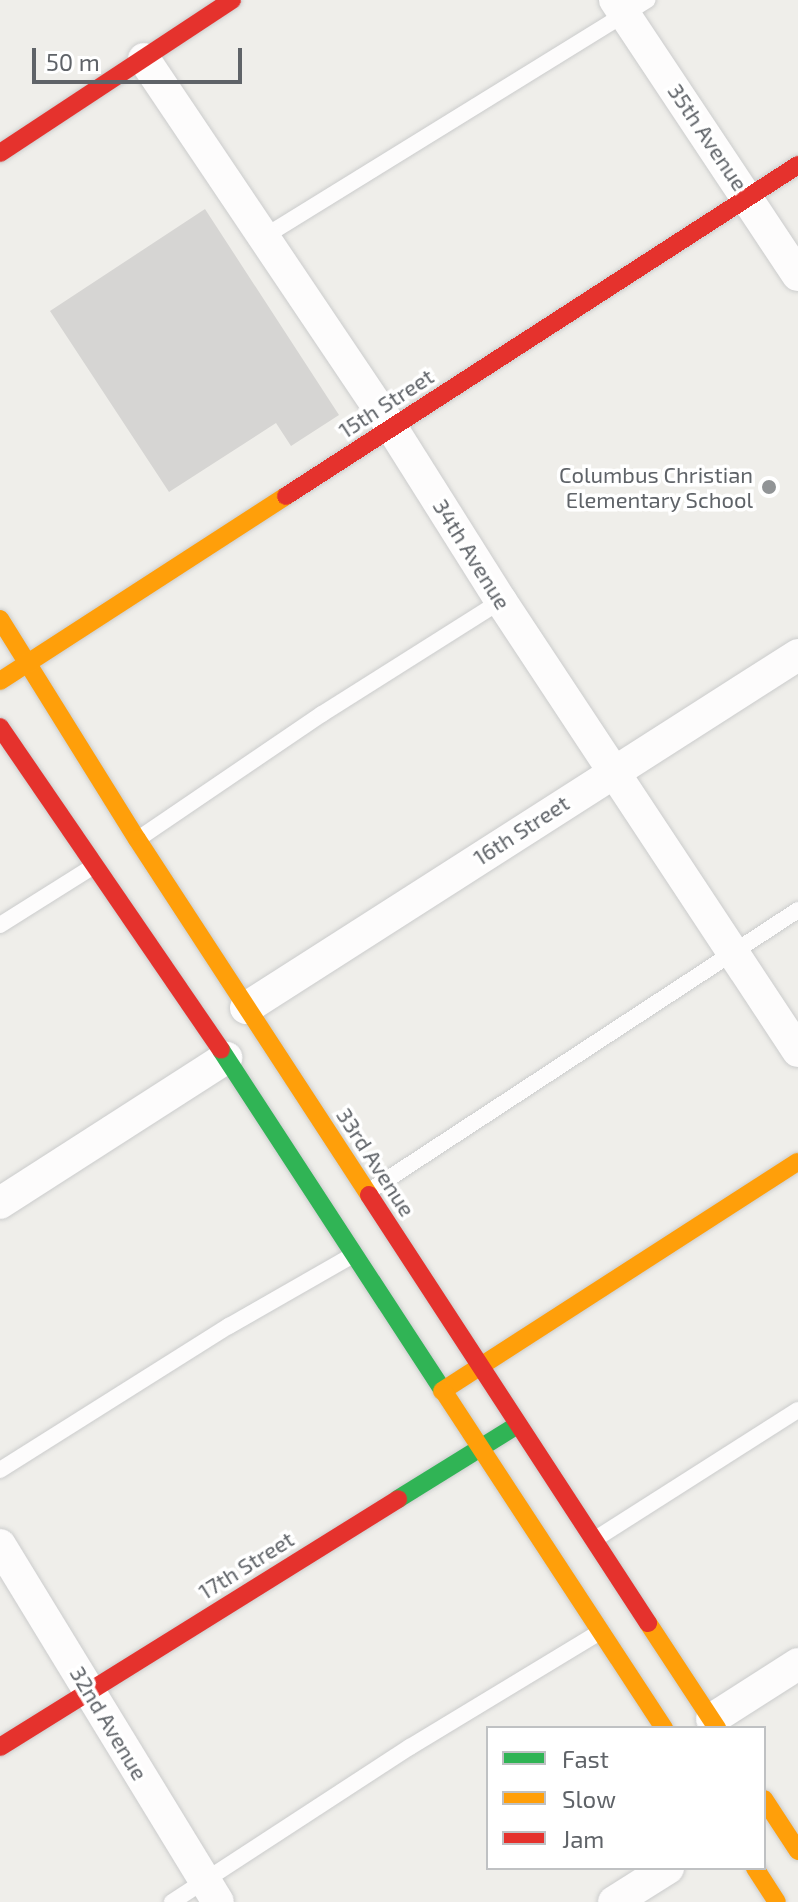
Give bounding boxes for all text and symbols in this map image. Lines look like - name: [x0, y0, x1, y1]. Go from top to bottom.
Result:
- scale bar: [36, 32, 246, 82]
- text: 50 m: [46, 47, 100, 76]
- street label: 35th Avenue: [662, 78, 754, 196]
- street label: 15th Street: [334, 363, 438, 443]
- place label: Columbus Christian Elementary School: [559, 461, 753, 512]
- marker: Columbus Christian Elementary School: [760, 478, 778, 496]
- street label: 34th Avenue: [428, 494, 516, 614]
- street label: 16th Street: [468, 789, 574, 871]
- street label: 33rd Avenue: [331, 1103, 421, 1221]
- street label: 17th Street: [194, 1525, 298, 1605]
- street label: 32nd Avenue: [65, 1661, 153, 1785]
- legend: [486, 1726, 766, 1870]
- text: Fast: [562, 1744, 609, 1773]
- text: Slow: [562, 1784, 616, 1813]
- text: Jam: [562, 1824, 604, 1853]

